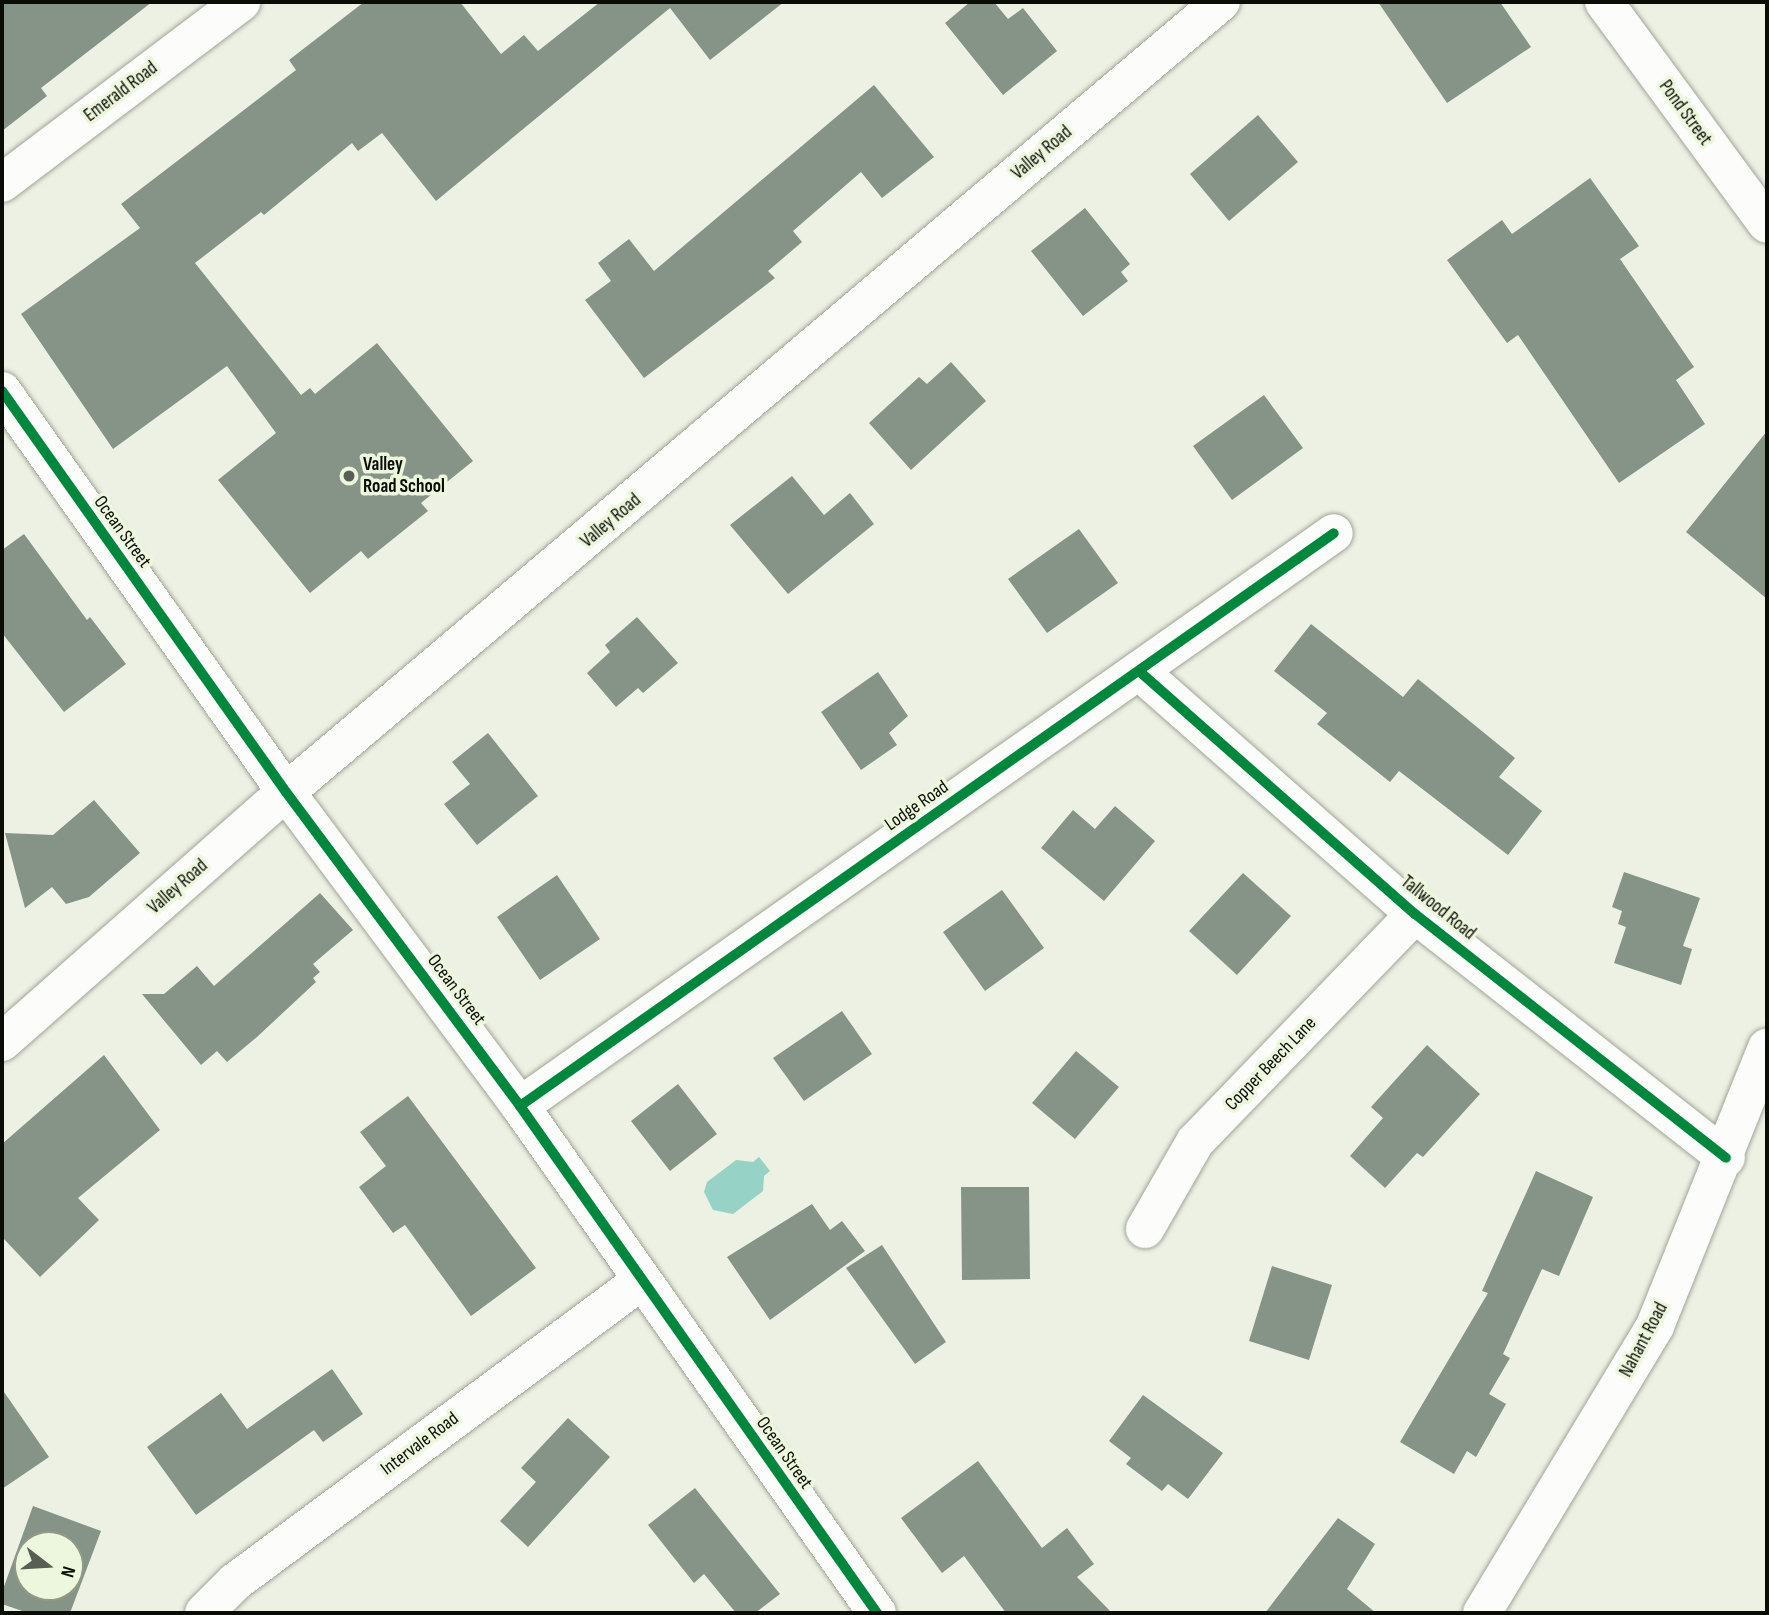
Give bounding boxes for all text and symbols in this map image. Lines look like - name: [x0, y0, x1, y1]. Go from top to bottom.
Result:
- street label: Emerald Road: [80, 57, 162, 127]
- street label: Pond Street: [1654, 76, 1716, 150]
- street label: Valley Road: [1007, 121, 1077, 185]
- place label: Valley Road School: [363, 454, 445, 498]
- marker: Valley Road School: [341, 468, 357, 484]
- street label: Valley Road: [576, 489, 646, 553]
- street label: Ocean Street: [88, 492, 156, 572]
- street label: Lodge Road: [881, 776, 953, 836]
- street label: Valley Road: [143, 855, 213, 919]
- street label: Tallwood Road: [1396, 871, 1480, 945]
- street label: Ocean Street: [422, 950, 490, 1030]
- street label: Copper Beech Lane: [1221, 1012, 1321, 1116]
- street label: Nahant Road: [1615, 1299, 1673, 1381]
- street label: Intervale Road: [377, 1407, 463, 1481]
- street label: Ocean Street: [751, 1412, 817, 1494]
- north arrow: [14, 1531, 84, 1601]
- text: N: [55, 1563, 80, 1580]

